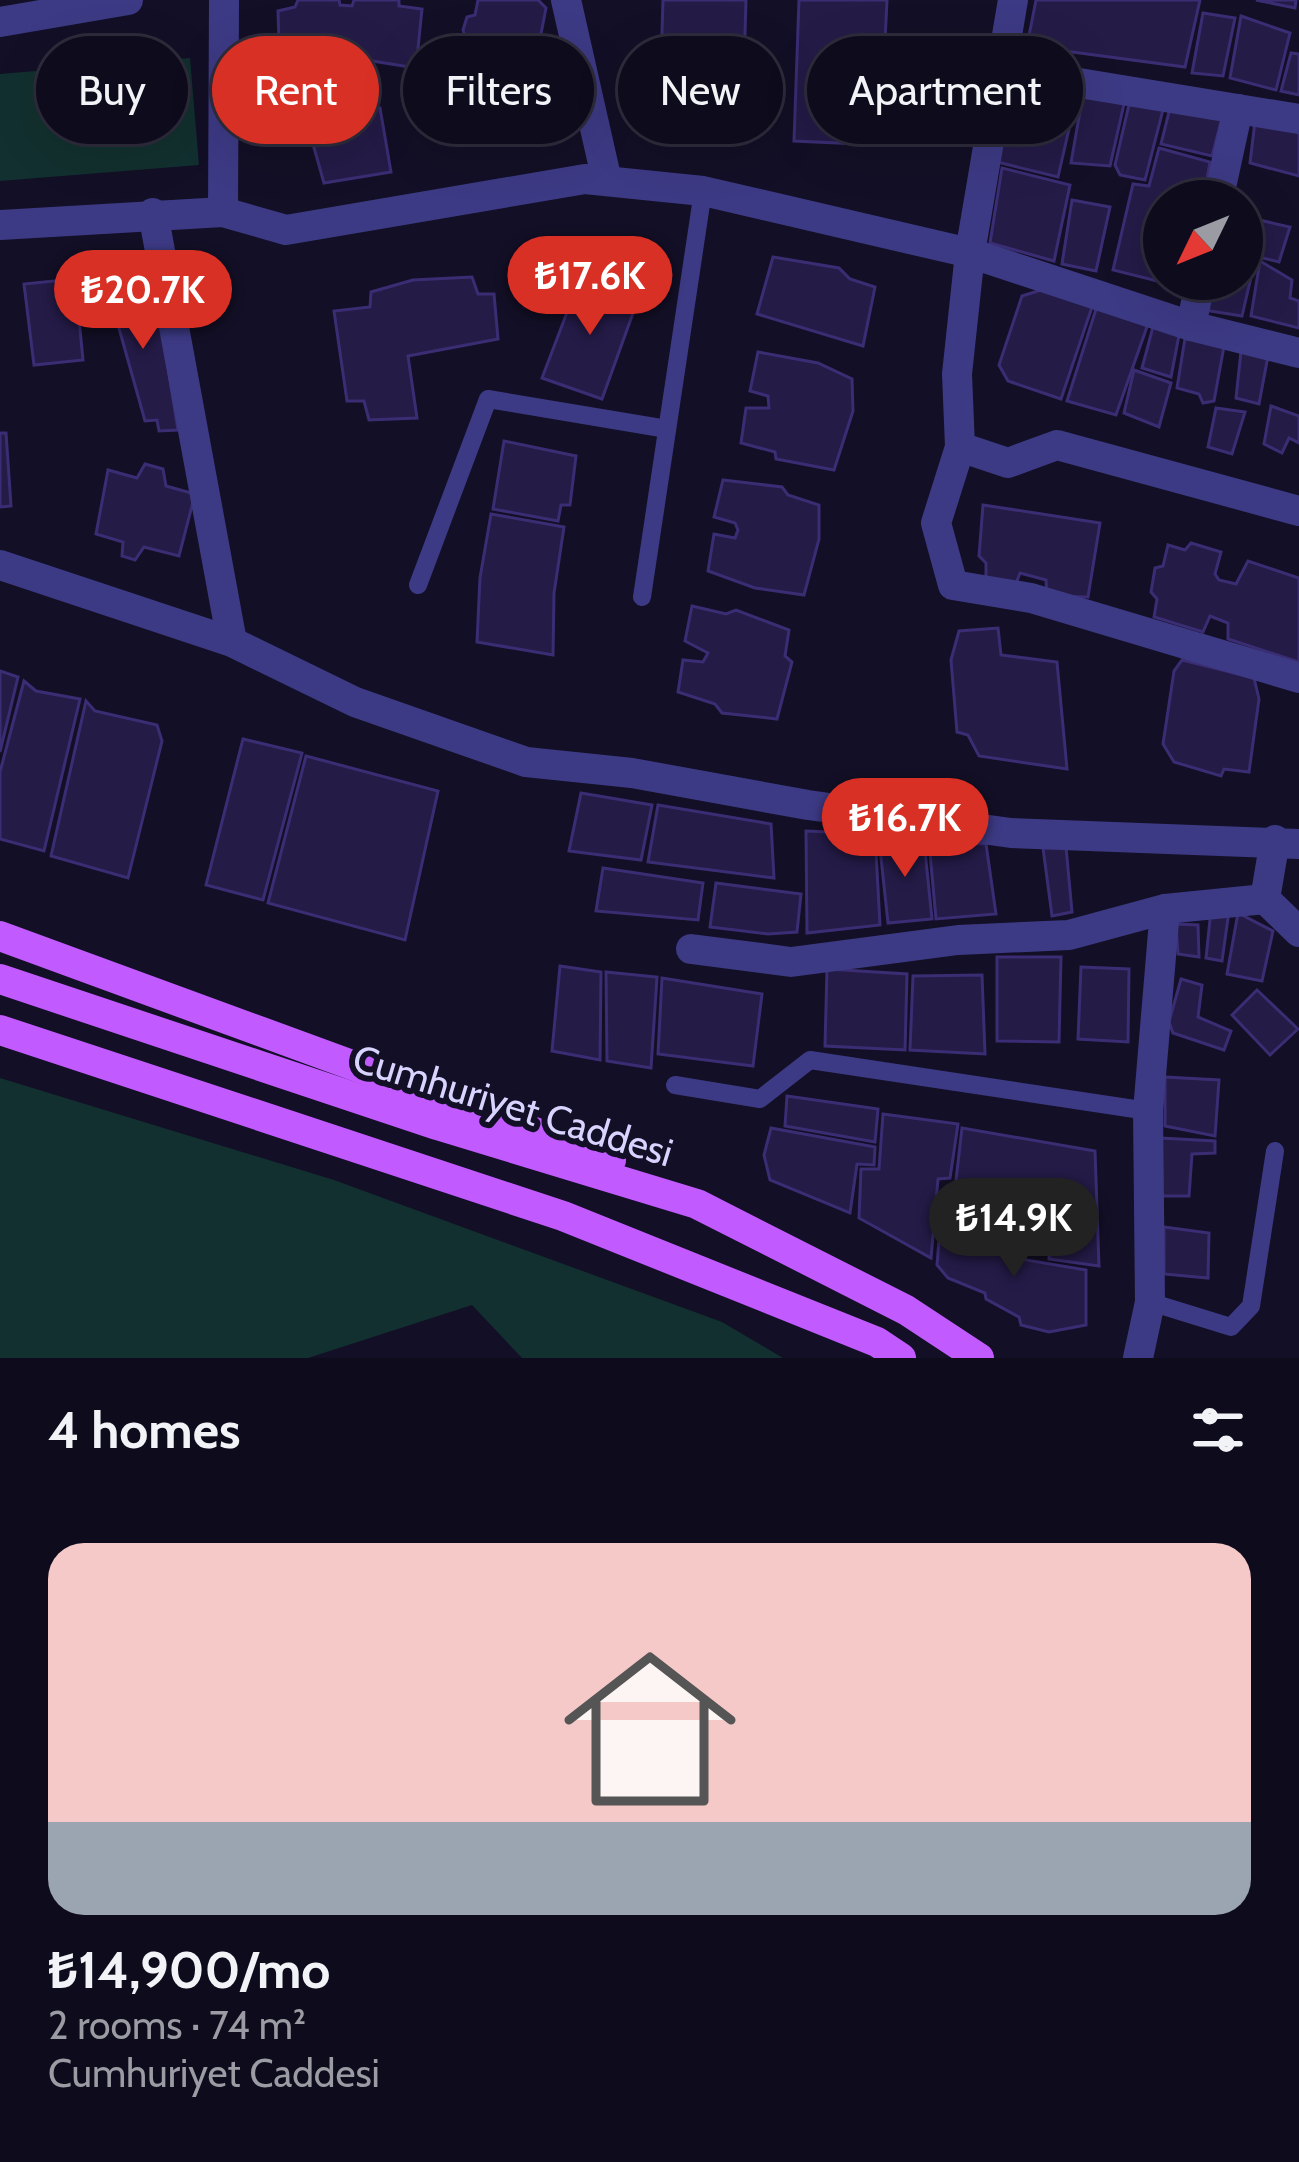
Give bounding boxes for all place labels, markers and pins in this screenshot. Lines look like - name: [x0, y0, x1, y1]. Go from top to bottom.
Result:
- pin: ₺17.6K: [492, 236, 688, 338]
- pin: ₺20.7K: [45, 250, 241, 352]
- pin: ₺16.7K: [807, 778, 1003, 880]
- pin: ₺14.9K: [916, 1178, 1112, 1280]

